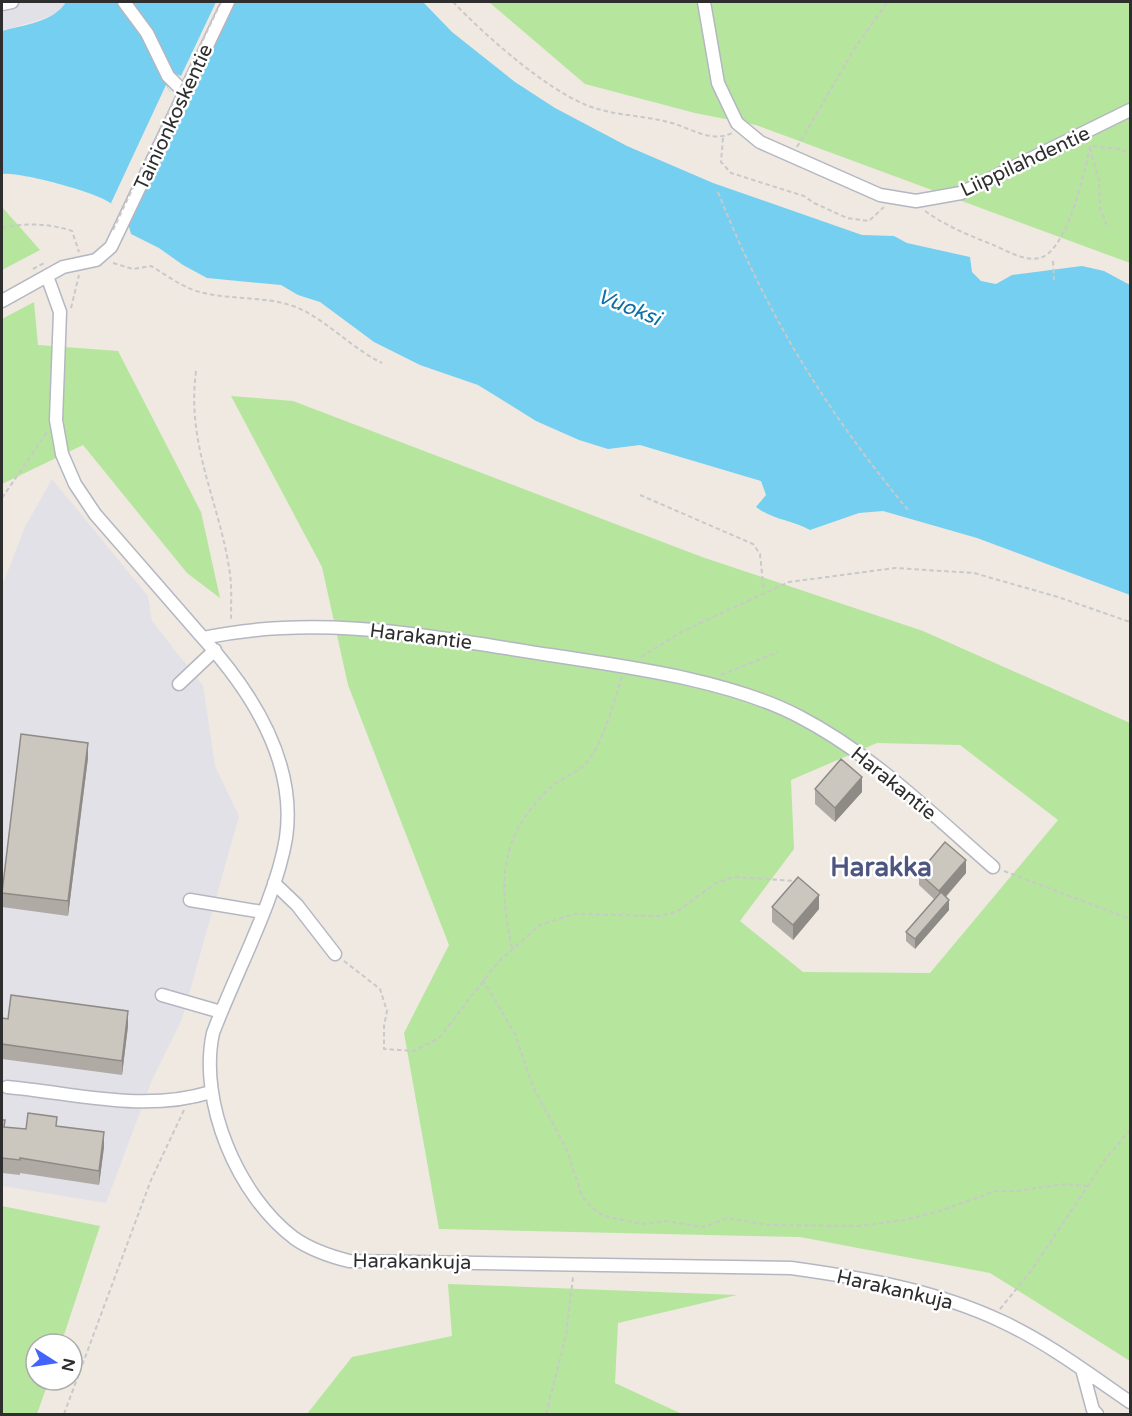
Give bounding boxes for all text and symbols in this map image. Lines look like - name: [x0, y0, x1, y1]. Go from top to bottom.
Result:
- street label: Tainionkoskentie: [129, 40, 218, 194]
- street label: Liippilahdentie: [957, 121, 1094, 202]
- water label: Vuoksi: [594, 284, 667, 332]
- street label: Harakantie: [368, 619, 473, 655]
- street label: Harakantie: [846, 742, 941, 826]
- district label: Harakka: [830, 852, 932, 883]
- street label: Harakankuja: [352, 1249, 472, 1275]
- street label: Harakankuja: [834, 1265, 955, 1315]
- north arrow: [24, 1332, 84, 1392]
- text: N: [57, 1357, 79, 1373]

